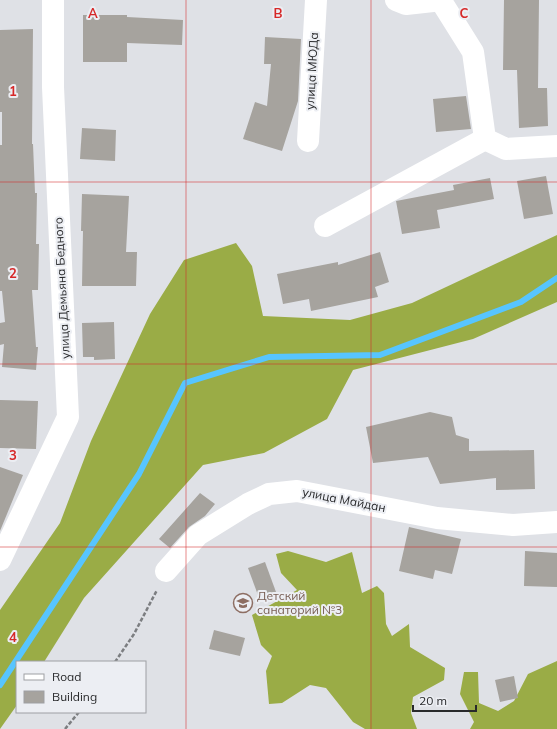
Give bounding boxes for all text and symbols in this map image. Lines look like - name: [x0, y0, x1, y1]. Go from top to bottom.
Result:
- text: A: [88, 5, 98, 21]
- text: B: [274, 5, 283, 21]
- text: C: [460, 5, 469, 21]
- street label: улица МЮДа: [302, 32, 321, 110]
- text: 1: [9, 83, 17, 99]
- street label: улица Демьяна Бедного: [50, 217, 73, 359]
- text: 2: [9, 265, 17, 281]
- text: 3: [9, 447, 17, 463]
- street label: улица Майдан: [301, 484, 387, 515]
- place label: Детский санаторий №3: [257, 588, 342, 617]
- school or university icon: Детский санаторий №3: [232, 592, 254, 614]
- text: 4: [9, 629, 17, 645]
- legend: [16, 661, 146, 713]
- text: Road: [52, 669, 81, 684]
- scale bar: [413, 687, 476, 713]
- text: Building: [52, 689, 97, 704]
- text: 20 m: [419, 693, 447, 708]

